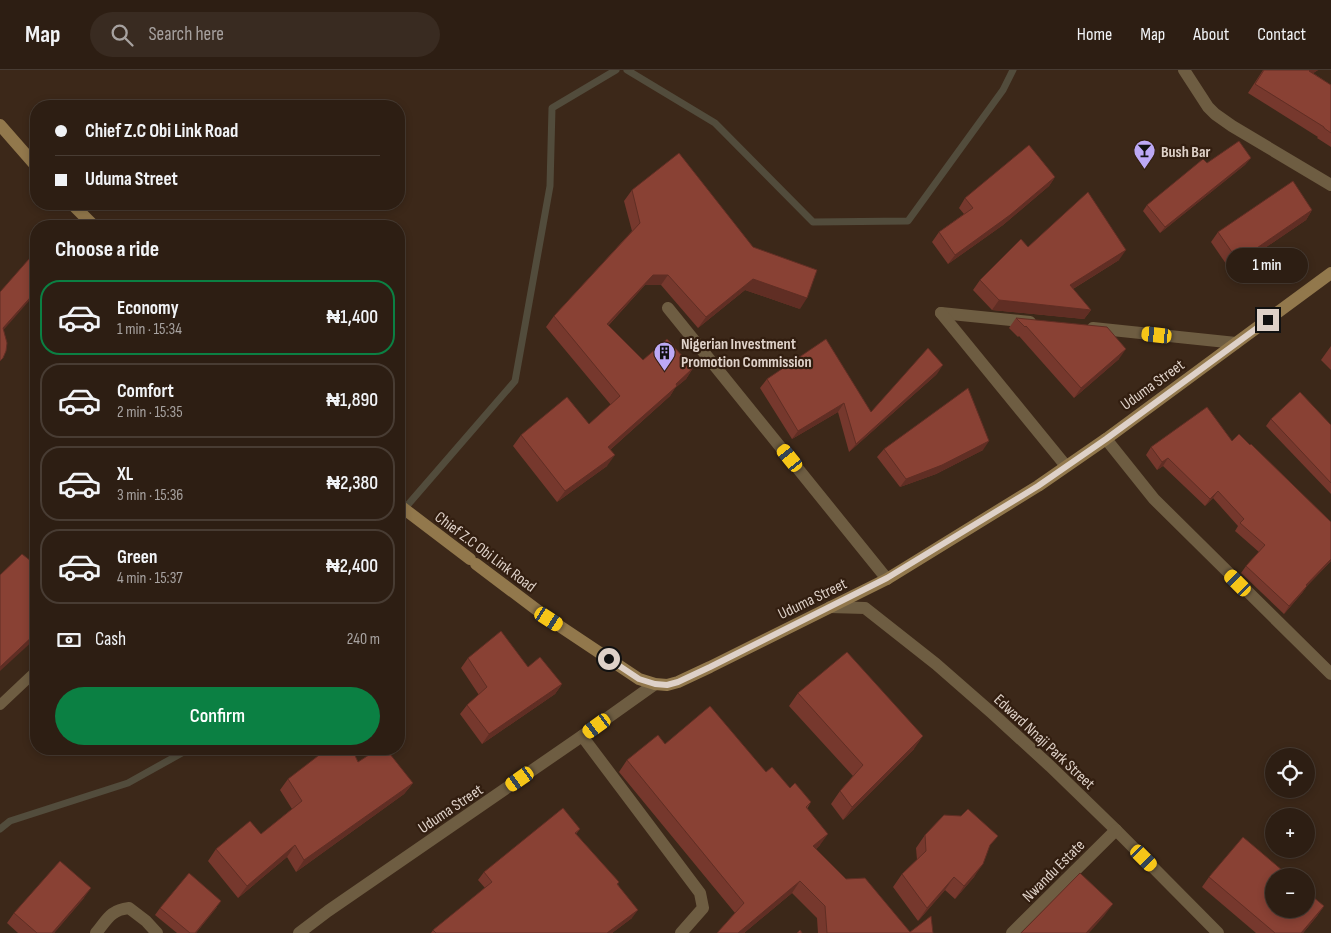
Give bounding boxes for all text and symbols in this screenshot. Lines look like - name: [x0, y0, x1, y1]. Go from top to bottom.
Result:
- search box: [90, 12, 440, 57]
- text: Map: [25, 20, 60, 49]
- icon: search: [108, 21, 136, 49]
- text: Search here: [148, 23, 224, 46]
- text: Home: [1077, 24, 1112, 45]
- text: Map: [1140, 24, 1165, 45]
- text: About: [1193, 24, 1229, 45]
- text: Contact: [1257, 24, 1306, 45]
- text: Chief Z.C Obi Link Road: [85, 120, 238, 143]
- bar icon: Bush Bar: [1133, 139, 1157, 170]
- place label: Bush Bar: [1161, 143, 1211, 162]
- text: Uduma Street: [85, 168, 178, 191]
- text: Choose a ride: [55, 236, 159, 263]
- callout: 1 min: [1227, 248, 1309, 282]
- text: 1 min: [1252, 256, 1282, 275]
- icon: car: [57, 295, 102, 340]
- text: Economy: [117, 297, 179, 320]
- text: ₦1,400: [327, 306, 378, 329]
- route end: [1257, 309, 1279, 331]
- text: 1 min · 15:34: [117, 320, 182, 339]
- car: [1141, 326, 1172, 344]
- place label: Nigerian Investment Promotion Commission: [681, 335, 812, 372]
- building icon: Nigerian Investment Promotion Commission: [653, 340, 677, 371]
- street label: Uduma Street: [1117, 356, 1188, 415]
- icon: car: [57, 378, 102, 423]
- text: Comfort: [117, 380, 174, 403]
- text: ₦1,890: [326, 389, 378, 412]
- text: 2 min · 15:35: [117, 403, 183, 422]
- car: [774, 442, 805, 474]
- icon: car: [57, 461, 102, 506]
- text: XL: [117, 463, 133, 486]
- text: ₦2,380: [326, 472, 378, 495]
- text: 3 min · 15:36: [117, 486, 183, 505]
- street label: Chief Z.C Obi Link Road: [431, 508, 539, 596]
- icon: car: [57, 544, 102, 589]
- text: Green: [117, 546, 157, 569]
- text: ₦2,400: [326, 555, 378, 578]
- car: [1222, 567, 1253, 599]
- text: 4 min · 15:37: [117, 569, 183, 588]
- street label: Uduma Street: [775, 575, 850, 624]
- car: [532, 605, 565, 633]
- icon: cash: [55, 626, 83, 654]
- text: Cash: [95, 628, 126, 651]
- text: 240 m: [347, 630, 380, 649]
- route start: [598, 648, 620, 670]
- button: Confirm: [55, 687, 380, 745]
- street label: Edward Nnaji Park Street: [990, 691, 1098, 794]
- car: [580, 711, 613, 741]
- map controls: [1265, 748, 1315, 918]
- button: locate: [1265, 748, 1315, 798]
- car: [503, 764, 536, 794]
- street label: Uduma Street: [415, 781, 487, 838]
- button: +: [1265, 808, 1315, 858]
- street label: Nwandu Estate: [1019, 836, 1089, 906]
- car: [1128, 842, 1159, 874]
- button: −: [1265, 868, 1315, 918]

